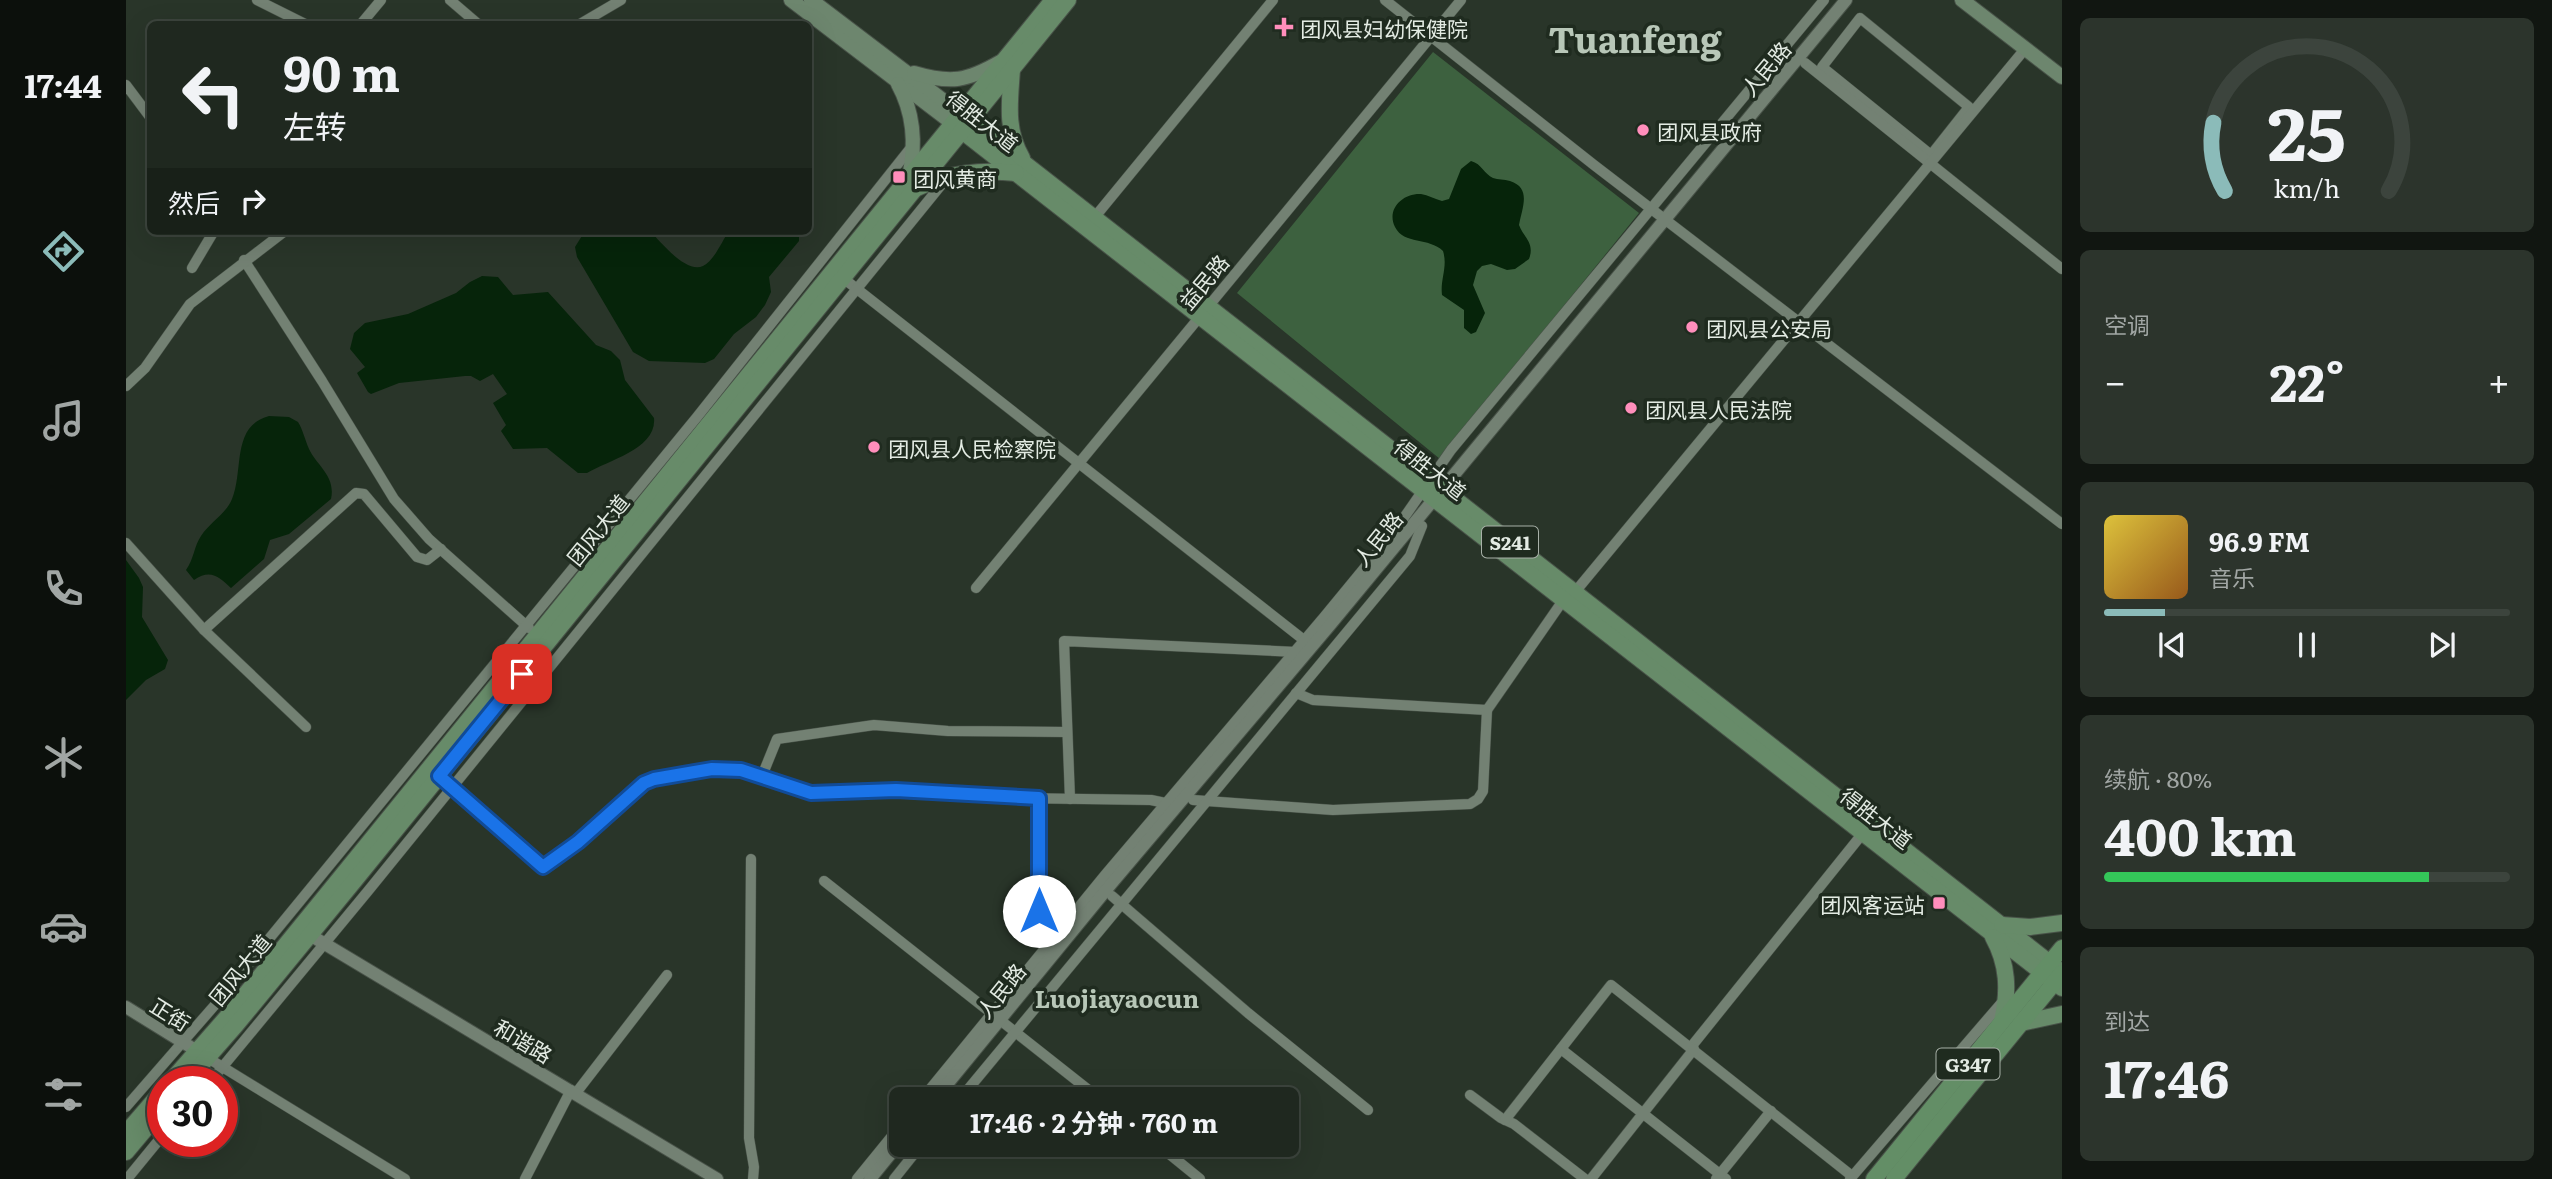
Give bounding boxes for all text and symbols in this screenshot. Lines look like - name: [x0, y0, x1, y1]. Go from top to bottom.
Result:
- place label: 团风县妇幼保健院: [1300, 12, 1468, 43]
- district label: Tuanfeng: [1548, 12, 1722, 64]
- marker: 团风县妇幼保健院: [1274, 17, 1294, 37]
- text: 90 m: [283, 34, 400, 107]
- street label: 人民路: [1733, 34, 1797, 102]
- icon: left: [168, 49, 259, 140]
- text: 17:44: [24, 60, 102, 108]
- text: 25: [2268, 75, 2346, 183]
- street label: 得胜大道: [940, 82, 1026, 158]
- text: 左转: [283, 101, 347, 149]
- place label: 团风县政府: [1657, 115, 1762, 146]
- marker: 团风县政府: [1635, 122, 1651, 138]
- place label: 团风黄商: [913, 162, 997, 193]
- marker: 团风黄商: [891, 169, 907, 185]
- text: km/h: [2274, 169, 2340, 206]
- text: 然后: [168, 182, 220, 221]
- icon: right: [234, 182, 272, 220]
- icon: directions: [39, 227, 88, 276]
- street label: 益民路: [1171, 247, 1235, 315]
- text: 空调: [2104, 307, 2150, 341]
- place label: 团风县公安局: [1706, 312, 1832, 343]
- marker: 团风县公安局: [1684, 319, 1700, 335]
- text: 22°: [2269, 341, 2345, 418]
- text: −: [2104, 351, 2126, 408]
- text: +: [2488, 351, 2510, 408]
- place label: 团风县人民法院: [1645, 393, 1792, 424]
- icon: music: [39, 396, 88, 445]
- marker: 团风县人民法院: [1623, 400, 1639, 416]
- street label: 得胜大道: [1388, 430, 1474, 506]
- place label: 团风县人民检察院: [888, 432, 1056, 463]
- marker: 团风县人民检察院: [866, 439, 882, 455]
- street label: 团风大道: [559, 487, 635, 571]
- street label: 人民路: [1345, 504, 1409, 572]
- text: 96.9 FM: [2209, 521, 2310, 560]
- road number: S241: [1482, 526, 1538, 558]
- text: 音乐: [2209, 560, 2255, 594]
- icon: phone: [39, 564, 88, 613]
- icon: previous: [2153, 626, 2191, 664]
- icon: pause: [2288, 626, 2326, 664]
- icon: next: [2423, 626, 2461, 664]
- pin: [492, 644, 552, 704]
- icon: arrive: [503, 655, 541, 693]
- icon: climate: [39, 733, 88, 782]
- text: 续航 · 80%: [2104, 761, 2212, 795]
- street label: 得胜大道: [1834, 779, 1920, 855]
- text: 400 km: [2104, 795, 2296, 872]
- position arrow: [1002, 874, 1076, 948]
- place label: 团风客运站: [1820, 888, 1925, 919]
- marker: 团风客运站: [1931, 895, 1947, 911]
- icon: car: [39, 902, 88, 951]
- street label: 团风大道: [201, 927, 277, 1011]
- street label: 人民路: [968, 956, 1032, 1024]
- district label: Luojiayaocun: [1035, 980, 1200, 1015]
- street label: 正街: [145, 989, 197, 1037]
- text: 到达: [2104, 1003, 2150, 1037]
- street label: 和谐路: [489, 1010, 559, 1070]
- text: 17:46: [2104, 1037, 2229, 1114]
- road number: G347: [1937, 1048, 2000, 1080]
- speed limit sign: 30: [147, 1066, 238, 1157]
- icon: filters: [39, 1070, 88, 1119]
- text: 17:46 · 2 分钟 · 760 m: [970, 1102, 1218, 1141]

